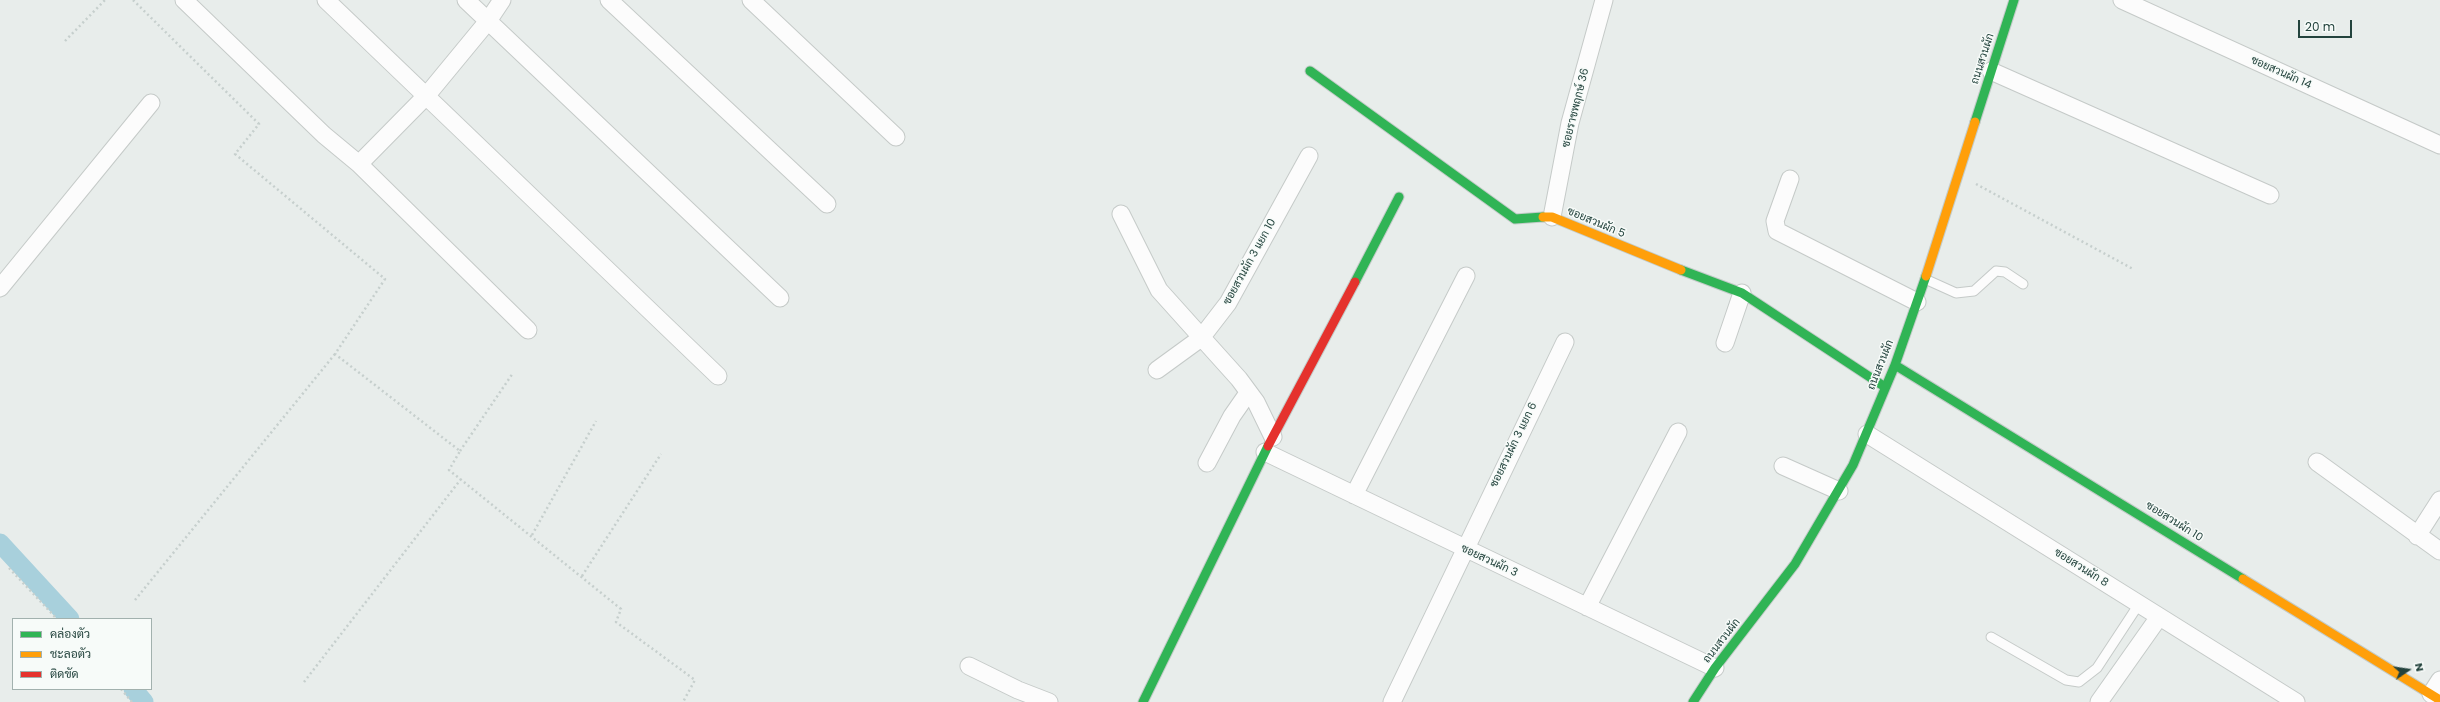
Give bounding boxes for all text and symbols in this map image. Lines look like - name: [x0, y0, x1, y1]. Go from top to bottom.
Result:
- scale bar: [2300, 12, 2354, 38]
- text: 20 m: [2305, 18, 2335, 35]
- street label: ถนนสวนผัก: [1969, 32, 1997, 86]
- street label: ซอยสวนผัก 14: [2249, 54, 2313, 92]
- street label: ซอยราชพฤกษ์ 36: [1560, 67, 1592, 149]
- street label: ซอยสวนผัก 5: [1565, 205, 1627, 241]
- street label: ซอยสวนผัก 3 แยก 10: [1221, 217, 1279, 307]
- street label: ถนนสวนผัก: [1865, 338, 1897, 392]
- street label: ซอยสวนผัก 3 แยก 6: [1488, 400, 1540, 490]
- street label: ซอยสวนผัก 10: [2143, 499, 2205, 545]
- street label: ซอยสวนผัก 3: [1459, 542, 1519, 580]
- street label: ซอยสวนผัก 8: [2051, 546, 2111, 590]
- street label: ถนนสวนผัก: [1701, 616, 1743, 666]
- legend: [12, 618, 152, 690]
- text: คล่องตัว: [50, 625, 90, 642]
- text: ชะลอตัว: [50, 645, 91, 662]
- north arrow: [2388, 650, 2428, 690]
- text: N: [2411, 661, 2428, 673]
- text: ติดขัด: [50, 665, 79, 682]

